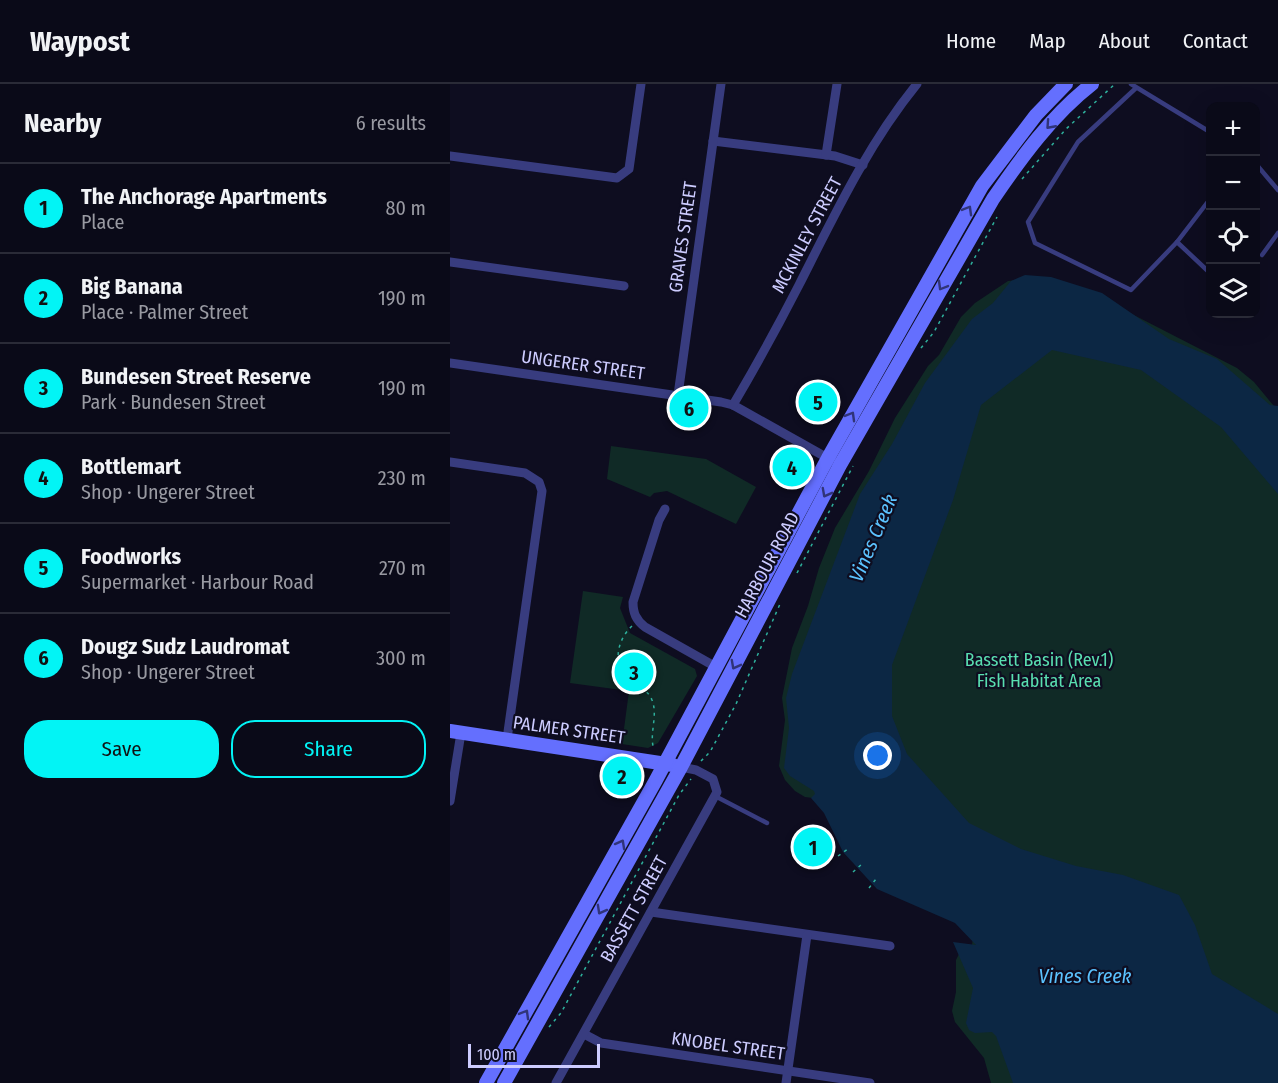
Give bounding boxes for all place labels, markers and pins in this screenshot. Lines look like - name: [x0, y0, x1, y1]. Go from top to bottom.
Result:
- pin: 5: [798, 380, 838, 424]
- pin: 6: [670, 386, 708, 430]
- pin: 4: [772, 444, 812, 490]
- pin: 3: [614, 650, 654, 694]
- pin: 2: [602, 754, 642, 798]
- pin: 1: [794, 824, 832, 870]

